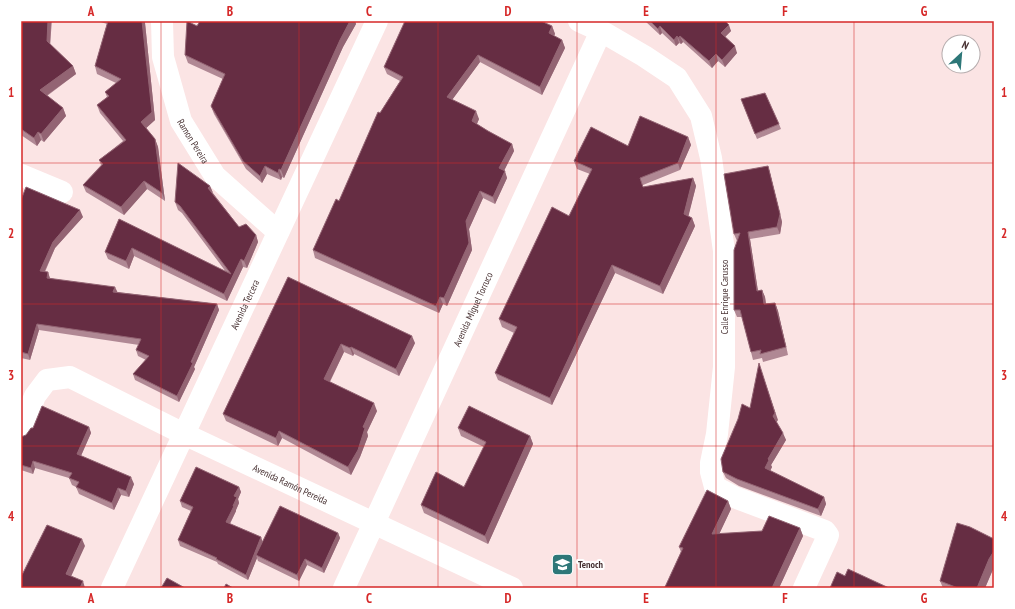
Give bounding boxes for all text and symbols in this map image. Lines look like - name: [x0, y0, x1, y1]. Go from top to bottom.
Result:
- text: A: [87, 3, 95, 20]
- text: B: [227, 3, 233, 20]
- text: C: [366, 3, 372, 20]
- text: D: [505, 3, 512, 20]
- text: E: [643, 3, 649, 20]
- text: F: [782, 3, 788, 20]
- text: G: [921, 3, 928, 20]
- north arrow: [941, 34, 981, 74]
- text: N: [960, 37, 971, 53]
- text: 1: [8, 84, 14, 101]
- text: 1: [1001, 84, 1007, 101]
- street label: Ramon Pereira: [174, 116, 212, 166]
- text: 2: [8, 225, 14, 242]
- text: 2: [1001, 225, 1007, 242]
- street label: Calle Enrique Carusso: [718, 260, 731, 334]
- street label: Avenida Miguel Torruco: [450, 270, 496, 349]
- street label: Avenida Tercera: [228, 278, 262, 332]
- text: 3: [8, 367, 14, 384]
- text: 3: [1001, 367, 1007, 384]
- street label: Avenida Ramón Pereida: [251, 461, 330, 508]
- text: 4: [8, 508, 15, 525]
- text: 4: [1001, 508, 1008, 525]
- school or university icon: Tenoch: [550, 551, 576, 577]
- place label: Tenoch: [578, 558, 603, 571]
- text: A: [87, 590, 95, 607]
- text: B: [227, 590, 233, 607]
- text: C: [366, 590, 372, 607]
- text: D: [505, 590, 512, 607]
- text: E: [643, 590, 649, 607]
- text: F: [782, 590, 788, 607]
- text: G: [921, 590, 928, 607]

